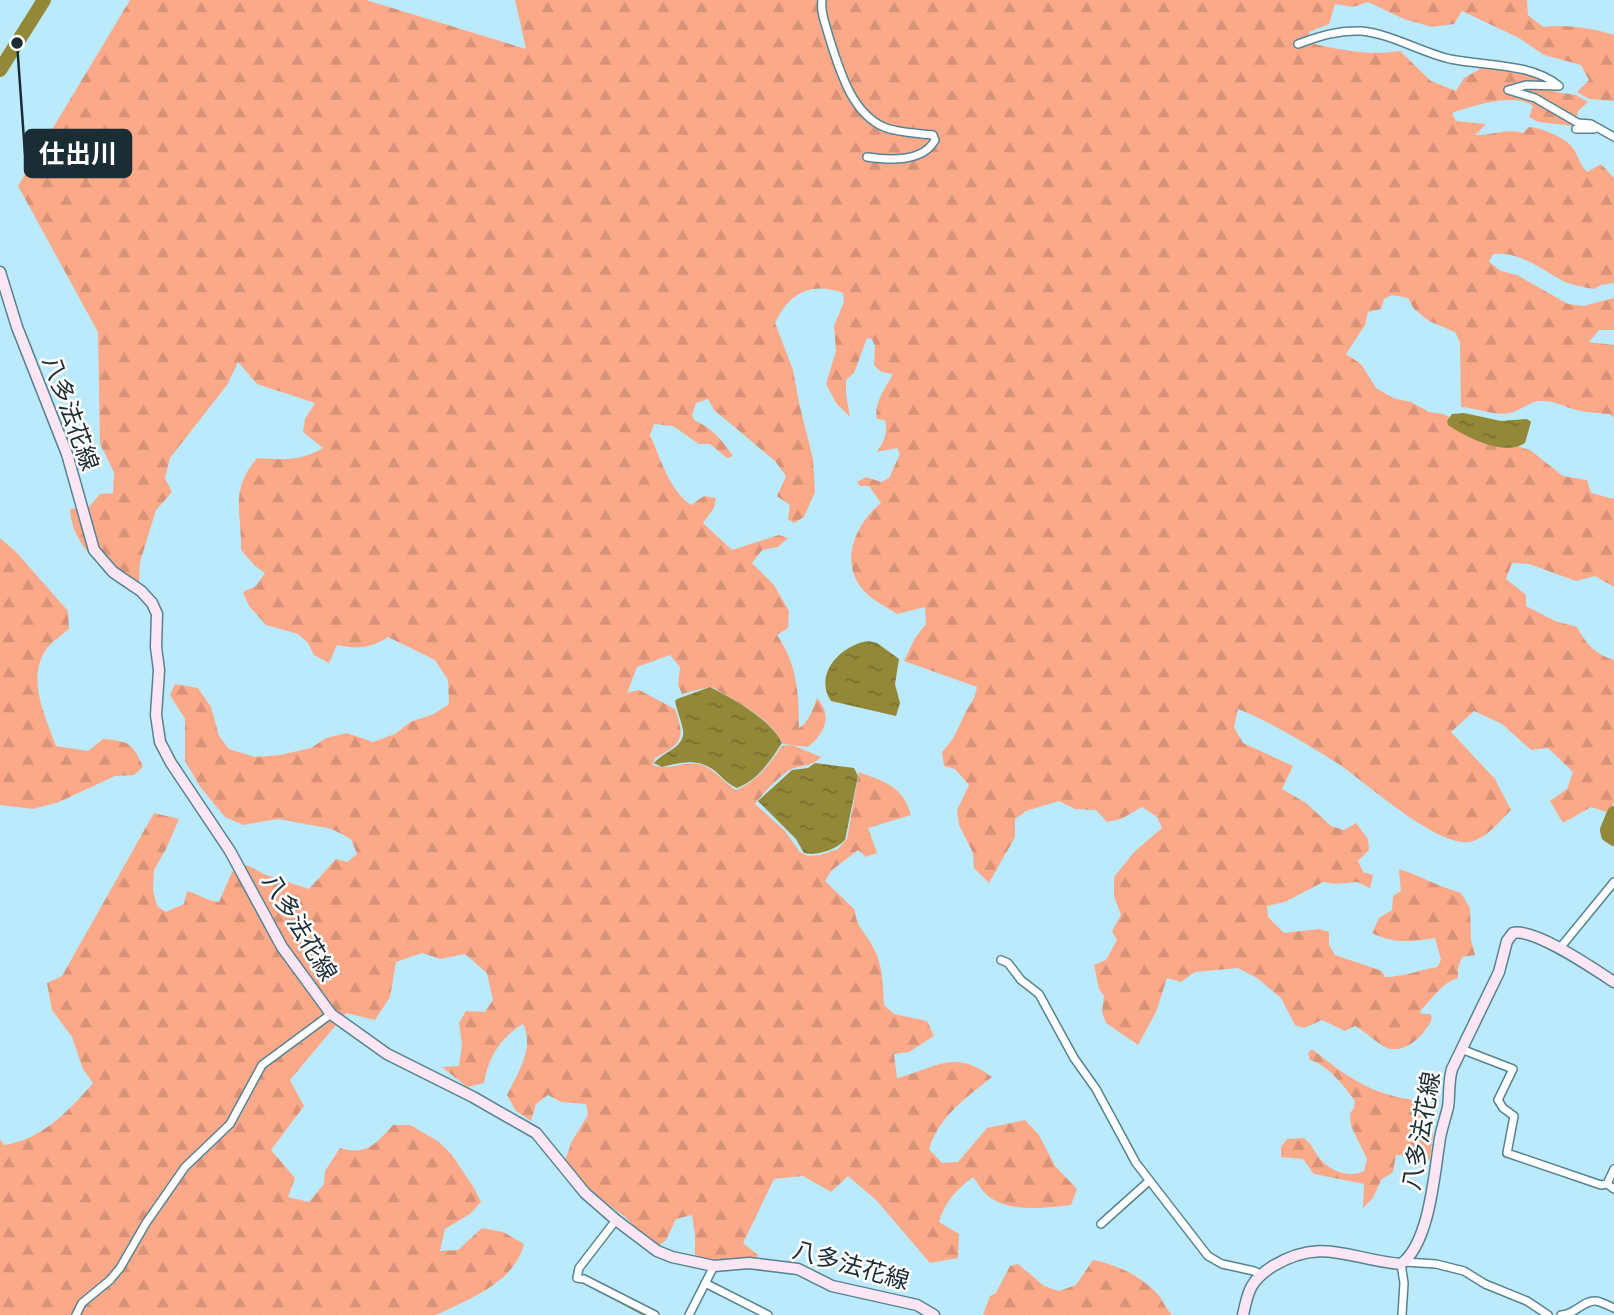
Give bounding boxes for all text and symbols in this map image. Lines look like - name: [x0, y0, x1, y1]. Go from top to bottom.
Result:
- callout: 仕出川: [25, 130, 131, 177]
- text: 仕出川: [39, 139, 117, 169]
- street label: 八多法花線: [37, 352, 105, 474]
- street label: 八多法花線: [257, 868, 343, 986]
- street label: 八多法花線: [1396, 1069, 1446, 1193]
- street label: 八多法花線: [789, 1235, 913, 1295]

